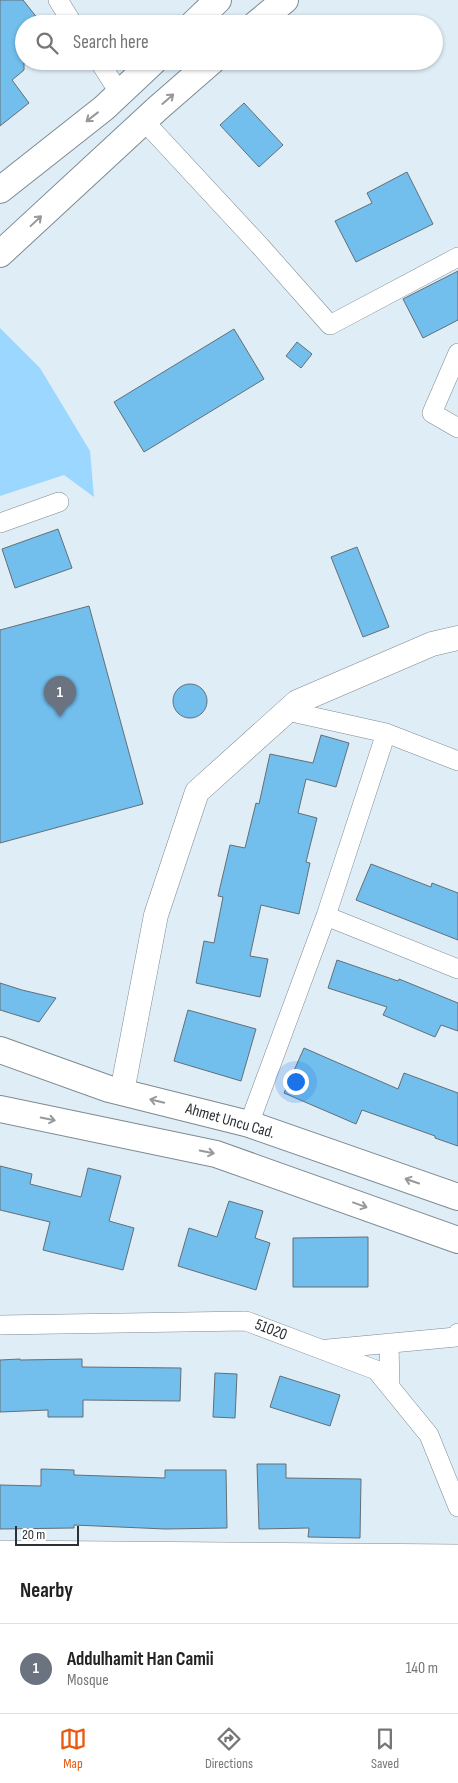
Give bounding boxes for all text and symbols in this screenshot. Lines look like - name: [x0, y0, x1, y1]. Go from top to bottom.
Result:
- search box: [15, 15, 443, 70]
- icon: search: [33, 29, 61, 57]
- text: Search here: [73, 31, 149, 54]
- one-way arrow: [162, 93, 175, 105]
- one-way arrow: [86, 112, 99, 123]
- one-way arrow: [29, 215, 42, 227]
- pin: 1: [44, 676, 76, 717]
- your location: [283, 1069, 309, 1095]
- one-way arrow: [149, 1096, 165, 1105]
- street label: Ahmet Uncu Cad.: [182, 1099, 277, 1143]
- one-way arrow: [39, 1115, 55, 1125]
- one-way arrow: [198, 1148, 214, 1158]
- one-way arrow: [405, 1176, 420, 1185]
- one-way arrow: [352, 1201, 368, 1210]
- street label: 51020: [252, 1315, 290, 1345]
- scale bar: [15, 1523, 79, 1546]
- text: 20 m: [22, 1526, 45, 1543]
- text: Nearby: [20, 1578, 73, 1603]
- text: Addulhamit Han Camii: [67, 1648, 213, 1671]
- text: 1: [33, 1659, 39, 1678]
- text: 140 m: [406, 1659, 438, 1678]
- text: Mosque: [67, 1671, 109, 1690]
- tab: Map: [59, 1725, 87, 1772]
- tab: Directions: [205, 1725, 253, 1772]
- tab: Saved: [371, 1725, 399, 1772]

